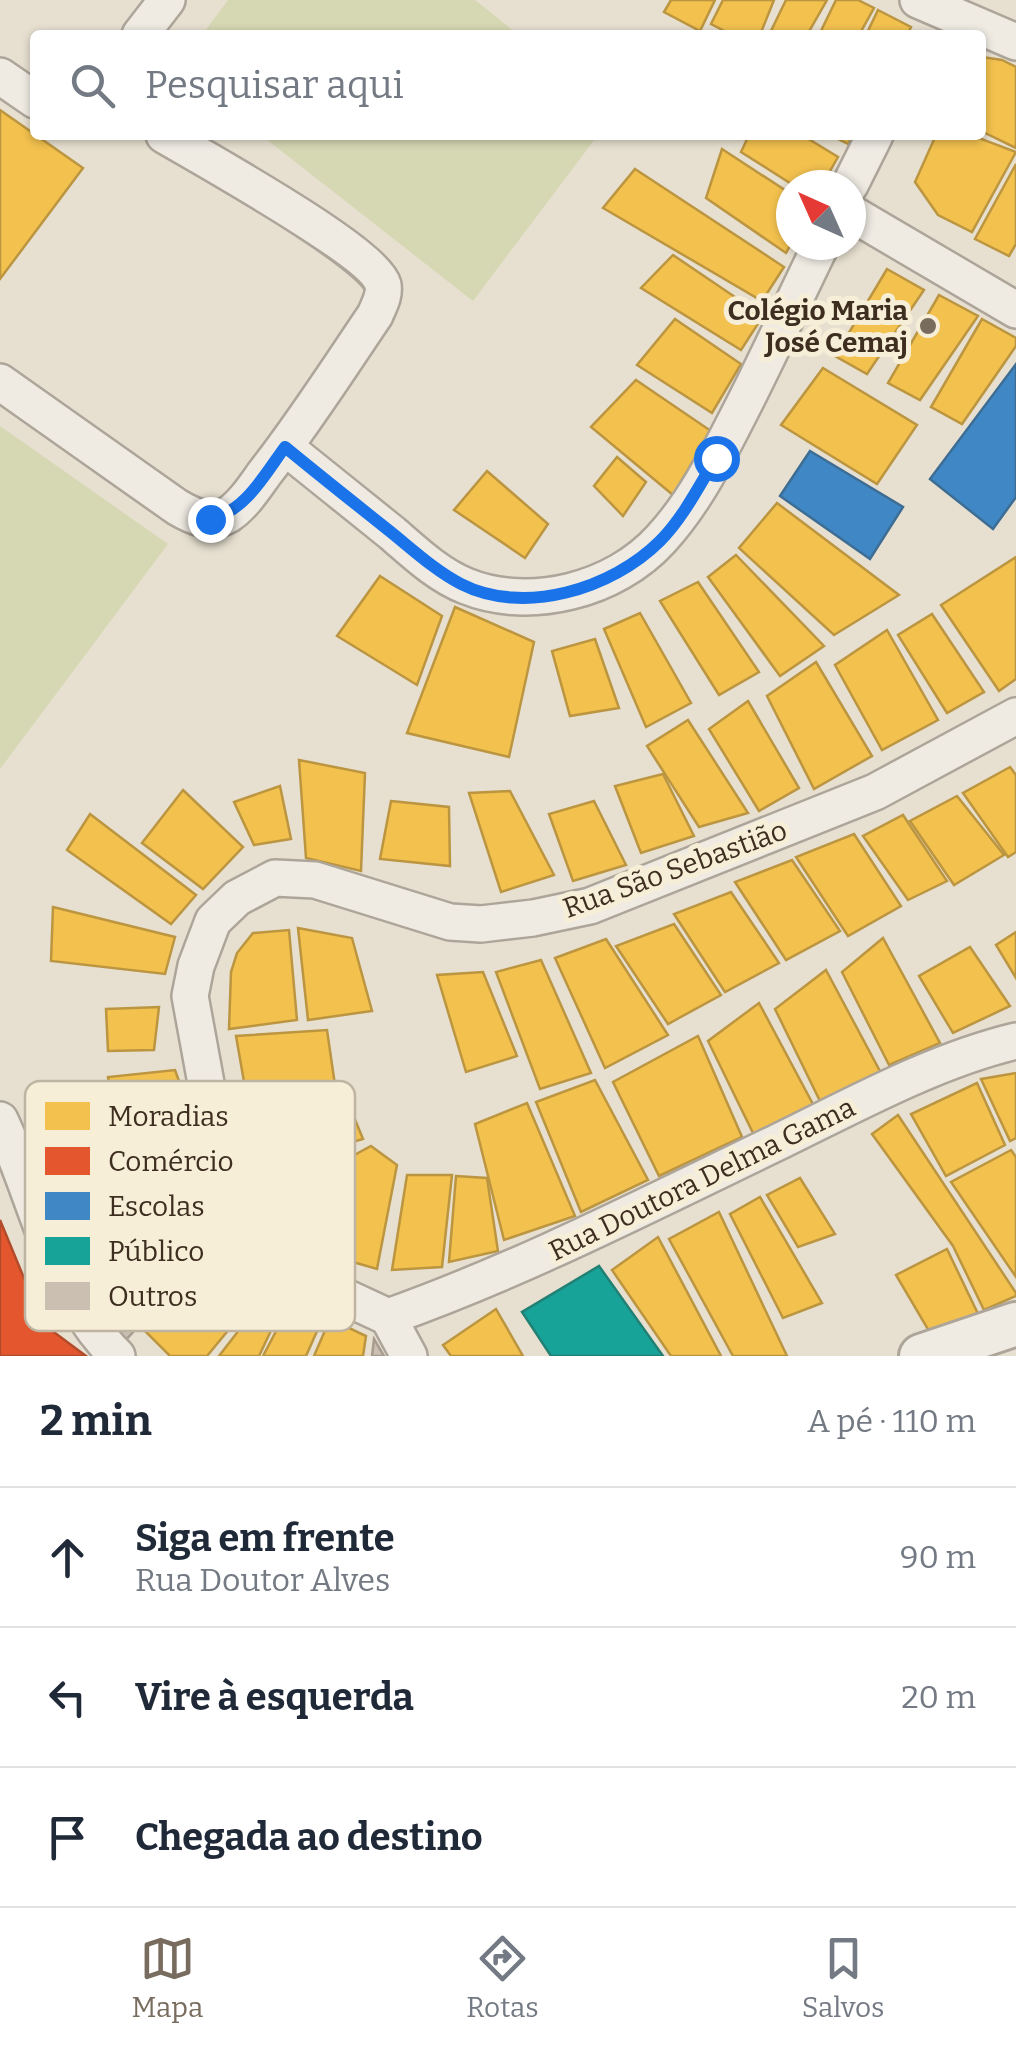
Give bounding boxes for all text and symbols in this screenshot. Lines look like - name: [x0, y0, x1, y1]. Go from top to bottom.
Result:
- search box: [30, 30, 986, 140]
- icon: search: [65, 58, 120, 113]
- text: Pesquisar aqui: [145, 62, 404, 108]
- north arrow: [776, 170, 866, 260]
- place label: Colégio Maria José Cemaj: [728, 294, 908, 359]
- marker: Colégio Maria José Cemaj: [917, 315, 939, 337]
- route start: [694, 436, 740, 482]
- route end: [188, 497, 234, 543]
- street label: Rua São Sebastião: [559, 813, 791, 925]
- legend: [25, 1081, 355, 1331]
- street label: Rua Doutora Delma Gama: [544, 1090, 860, 1268]
- text: Moradias: [108, 1100, 229, 1133]
- text: Comércio: [108, 1145, 234, 1178]
- text: Escolas: [108, 1190, 205, 1223]
- text: Público: [108, 1235, 204, 1268]
- text: Outros: [108, 1280, 197, 1313]
- text: 2 min: [40, 1396, 152, 1446]
- text: A pé · 110 m: [807, 1402, 976, 1440]
- text: Siga em frente: [135, 1515, 395, 1561]
- icon: ahead: [40, 1530, 95, 1585]
- text: 90 m: [900, 1538, 976, 1576]
- text: Rua Doutor Alves: [135, 1561, 390, 1599]
- icon: left: [40, 1670, 95, 1725]
- text: Vire à esquerda: [135, 1674, 414, 1720]
- text: 20 m: [901, 1678, 976, 1716]
- icon: arrive: [40, 1810, 95, 1865]
- text: Chegada ao destino: [135, 1814, 483, 1860]
- tab: Mapa: [131, 1931, 203, 2024]
- tab: Rotas: [466, 1931, 539, 2024]
- tab: Salvos: [802, 1931, 884, 2024]

